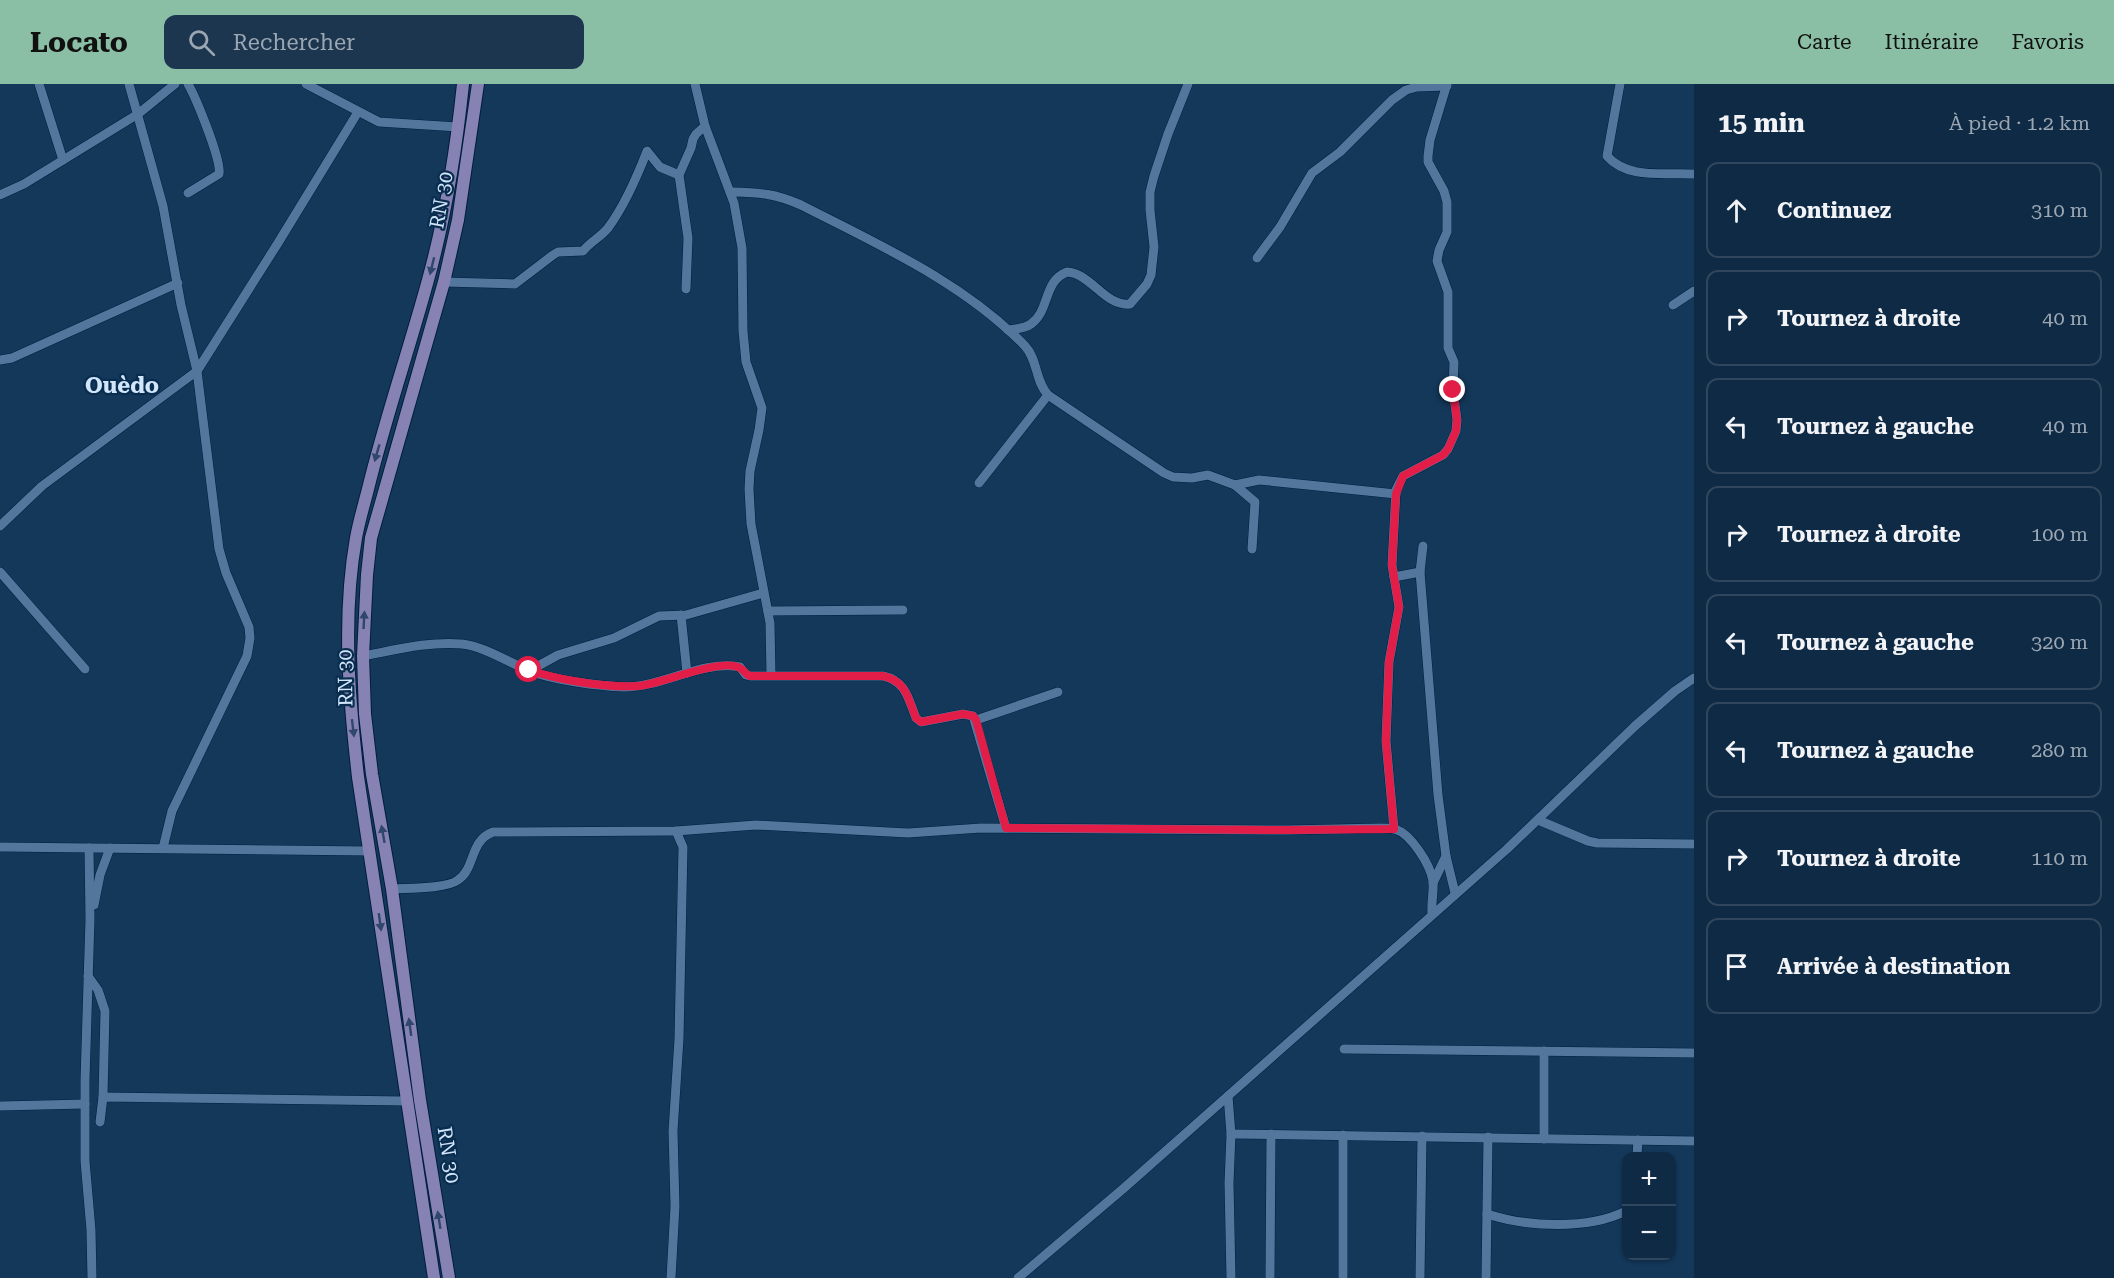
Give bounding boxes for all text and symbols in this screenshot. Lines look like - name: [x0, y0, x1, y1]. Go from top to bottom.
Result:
- search box: [164, 15, 584, 69]
- text: Locato: [30, 26, 128, 59]
- icon: search: [185, 26, 218, 59]
- text: Rechercher: [233, 30, 355, 55]
- text: Carte: [1797, 30, 1852, 54]
- text: Itinéraire: [1885, 30, 1979, 54]
- text: Favoris: [2012, 30, 2084, 54]
- text: 15 min: [1718, 108, 1805, 138]
- text: À pied · 1.2 km: [1949, 111, 2090, 135]
- street label: RN 30: [424, 170, 458, 230]
- icon: ahead: [1720, 194, 1753, 227]
- text: Continuez: [1777, 198, 1891, 223]
- text: 310 m: [2031, 198, 2088, 222]
- one-way arrow: [427, 257, 436, 275]
- icon: right: [1720, 302, 1753, 335]
- text: Tournez à droite: [1777, 306, 1961, 331]
- text: 40 m: [2042, 306, 2088, 330]
- district label: Ouèdo: [85, 373, 159, 398]
- route end: [1439, 376, 1465, 402]
- icon: left: [1720, 410, 1753, 443]
- text: Tournez à gauche: [1777, 414, 1974, 439]
- text: 40 m: [2042, 414, 2088, 438]
- one-way arrow: [372, 444, 381, 462]
- icon: right: [1720, 518, 1753, 551]
- text: Tournez à droite: [1777, 522, 1961, 547]
- text: 100 m: [2031, 522, 2088, 546]
- one-way arrow: [360, 610, 369, 629]
- icon: left: [1720, 626, 1753, 659]
- text: Tournez à gauche: [1777, 630, 1974, 655]
- text: 320 m: [2031, 630, 2088, 654]
- street label: RN 30: [333, 649, 357, 707]
- route start: [515, 656, 541, 682]
- one-way arrow: [348, 719, 357, 738]
- icon: left: [1720, 734, 1753, 767]
- text: Tournez à gauche: [1777, 738, 1974, 763]
- text: 280 m: [2031, 738, 2088, 762]
- one-way arrow: [378, 825, 387, 844]
- icon: right: [1720, 842, 1753, 875]
- text: Tournez à droite: [1777, 846, 1961, 871]
- text: 110 m: [2031, 846, 2088, 870]
- one-way arrow: [375, 912, 384, 931]
- icon: arrive: [1720, 950, 1753, 983]
- text: Arrivée à destination: [1777, 954, 2011, 979]
- one-way arrow: [406, 1018, 415, 1037]
- street label: RN 30: [433, 1125, 465, 1185]
- map controls: [1622, 1152, 1676, 1260]
- button: +: [1622, 1152, 1676, 1206]
- button: −: [1622, 1206, 1676, 1260]
- one-way arrow: [435, 1211, 444, 1230]

